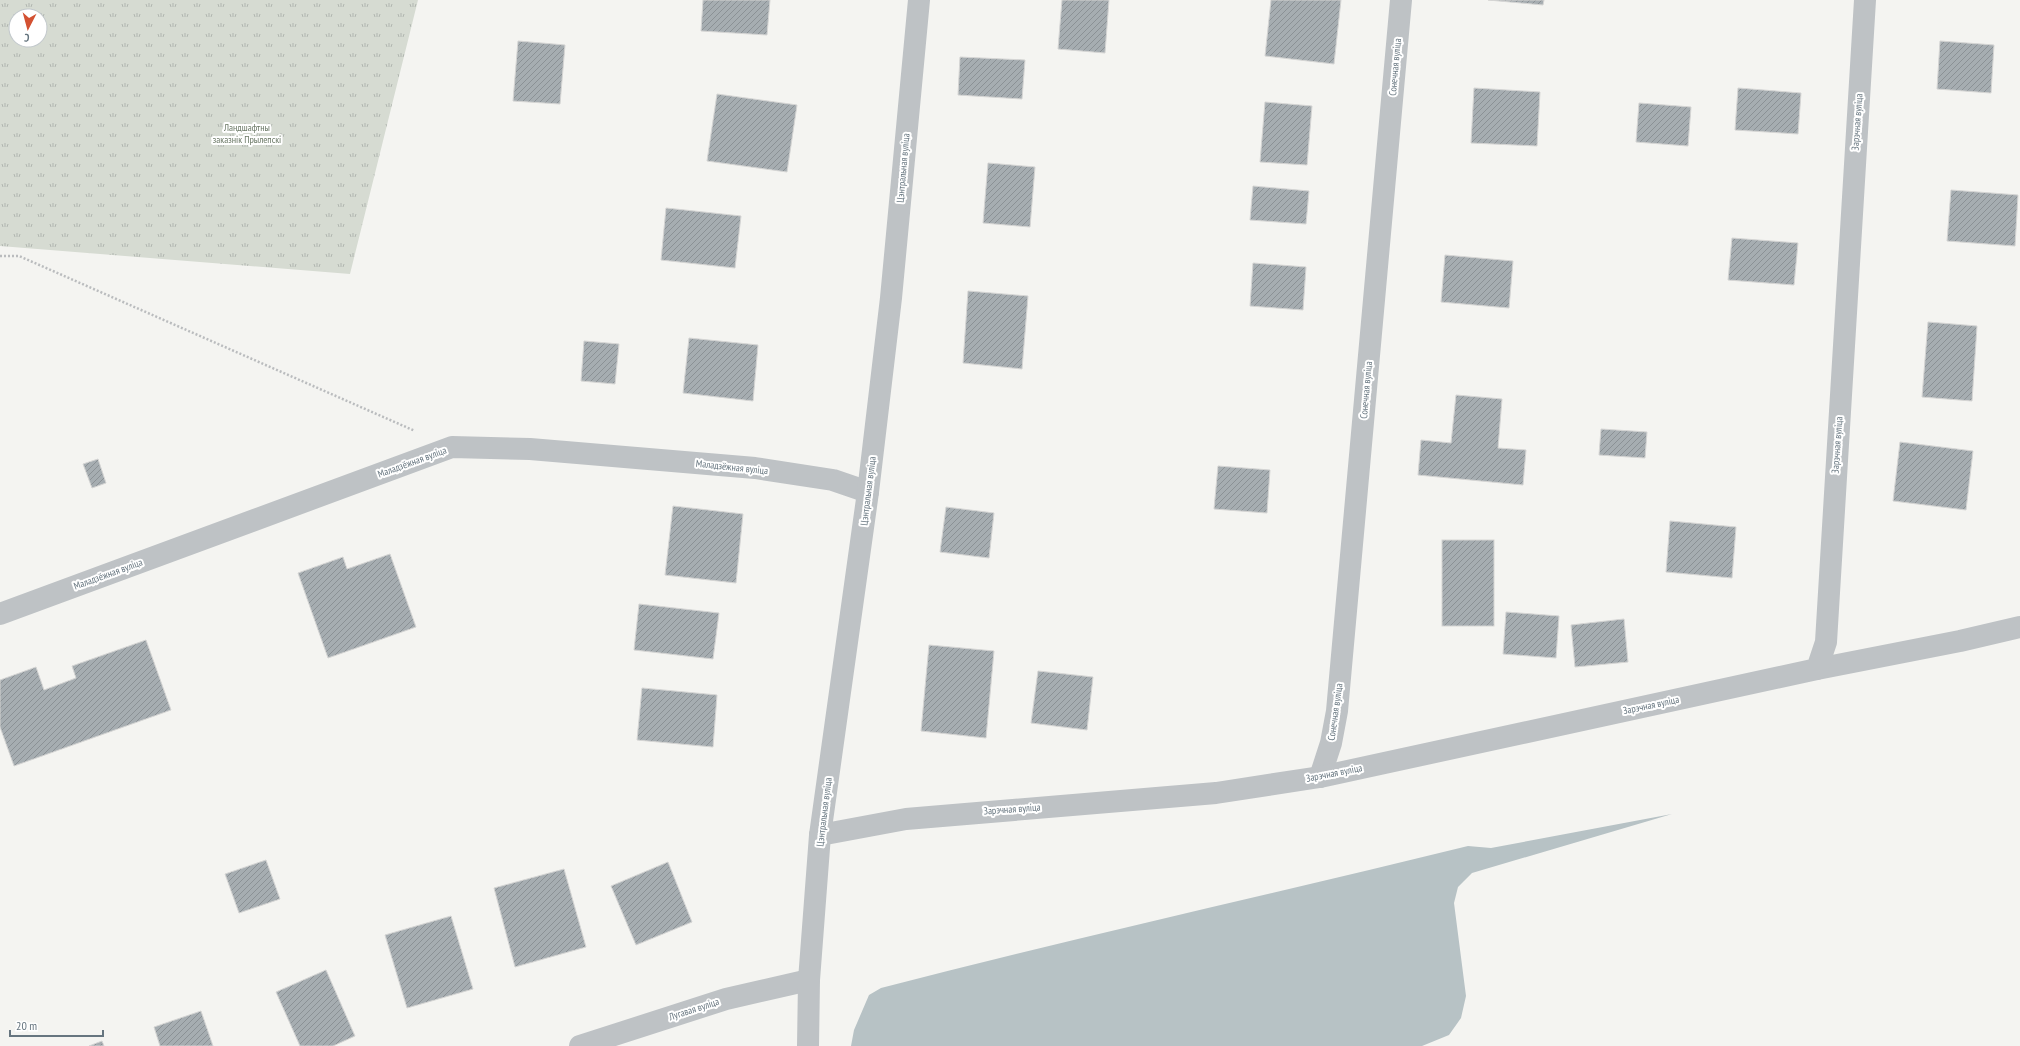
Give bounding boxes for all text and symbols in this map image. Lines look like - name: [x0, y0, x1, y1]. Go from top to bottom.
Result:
- north arrow: [8, 8, 48, 48]
- text: С: [24, 31, 30, 45]
- street label: Сонечная вуліца: [1386, 38, 1404, 96]
- street label: Зарэчная вуліца: [1849, 93, 1865, 151]
- park label: Ландшафтны заказнік Прылепскі: [213, 121, 281, 146]
- street label: Цэнтральная вуліца: [893, 133, 913, 203]
- street label: Сонечная вуліца: [1357, 361, 1375, 419]
- street label: Зарэчная вуліца: [1829, 416, 1845, 474]
- street label: Маладзёжная вуліца: [376, 444, 448, 480]
- street label: Цэнтральная вуліца: [857, 456, 879, 526]
- street label: Маладзёжная вуліца: [695, 457, 769, 477]
- street label: Маладзёжная вуліца: [72, 556, 144, 592]
- street label: Сонечная вуліца: [1325, 683, 1345, 741]
- street label: Зарэчная вуліца: [1622, 693, 1680, 717]
- street label: Зарэчная вуліца: [1305, 761, 1363, 785]
- street label: Цэнтральная вуліца: [813, 777, 835, 847]
- street label: Зарэчная вуліца: [983, 801, 1041, 817]
- street label: Лугавая вуліца: [666, 995, 721, 1024]
- scale bar: [10, 1012, 103, 1038]
- text: 20 m: [16, 1018, 37, 1033]

